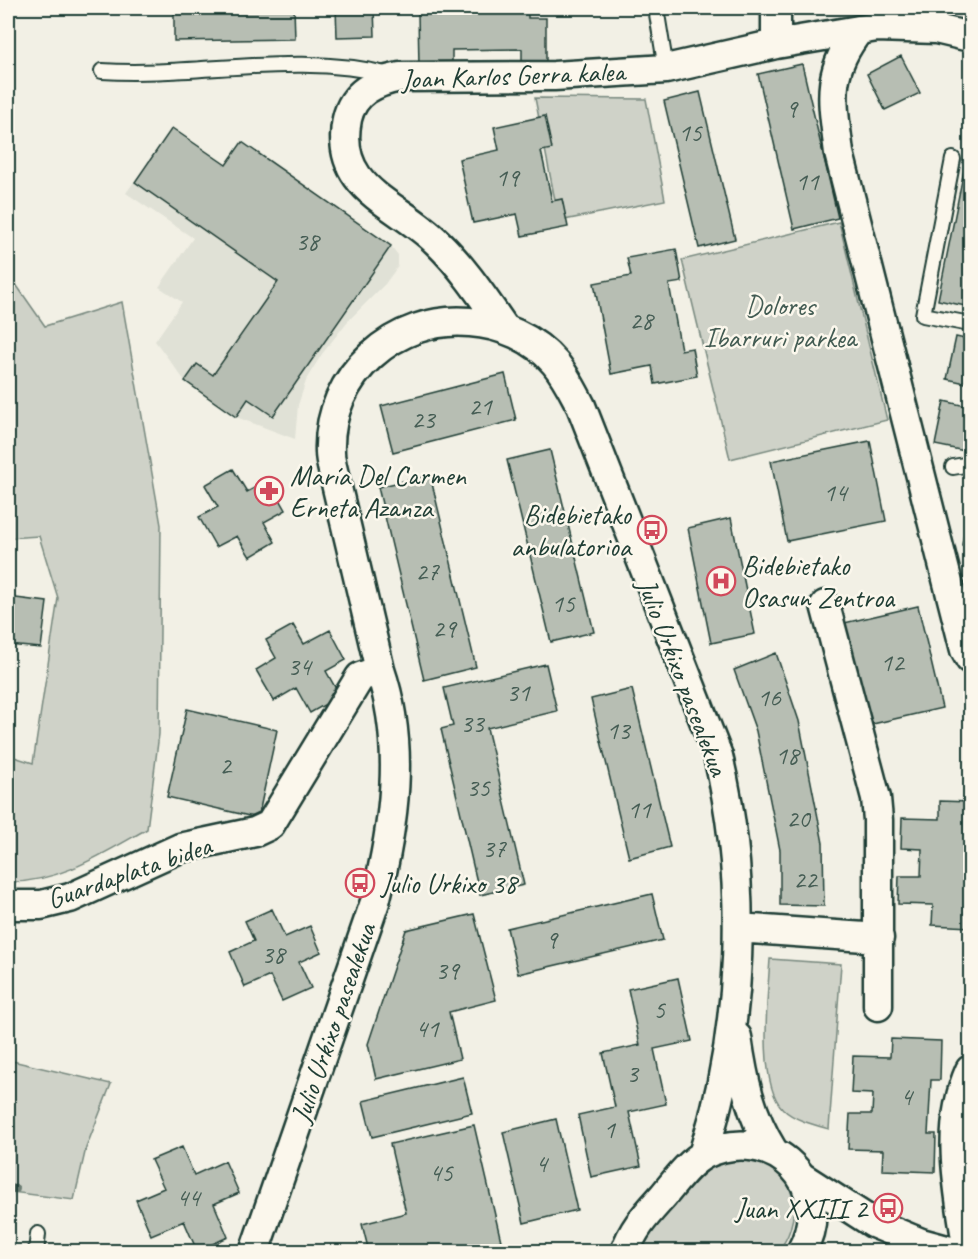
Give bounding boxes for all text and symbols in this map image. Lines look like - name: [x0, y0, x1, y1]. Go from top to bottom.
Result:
- street label: Joan Karlos Gerra kalea: [399, 54, 628, 96]
- house number: 9: [785, 92, 799, 125]
- house number: 15: [678, 116, 703, 149]
- house number: 19: [495, 161, 521, 194]
- house number: 11: [795, 165, 820, 198]
- house number: 38: [295, 225, 321, 258]
- park label: Dolores Ibarruri parkea: [704, 288, 858, 355]
- house number: 28: [629, 304, 655, 337]
- house number: 21: [468, 390, 493, 423]
- house number: 23: [411, 403, 437, 436]
- place label: María Del Carmen Erneta Azanza: [290, 458, 467, 525]
- pharmacy icon: María Del Carmen Erneta Azanza: [253, 475, 285, 507]
- house number: 14: [823, 476, 849, 509]
- place label: Bidebietako anbulatorioa: [511, 497, 633, 564]
- bus stop icon: Bidebietako anbulatorioa: [636, 514, 668, 546]
- place label: Bidebietako Osasun Zentroa: [742, 548, 896, 615]
- house number: 27: [415, 555, 440, 588]
- hospital icon: Bidebietako Osasun Zentroa: [705, 565, 737, 597]
- street label: Julio Urkixo pasealekua: [629, 572, 737, 782]
- house number: 15: [551, 587, 576, 620]
- house number: 29: [432, 612, 458, 645]
- house number: 12: [880, 646, 906, 679]
- house number: 34: [287, 650, 313, 683]
- house number: 31: [506, 676, 531, 709]
- house number: 16: [757, 681, 782, 714]
- house number: 33: [460, 707, 486, 740]
- house number: 13: [606, 714, 632, 747]
- house number: 18: [775, 739, 801, 772]
- house number: 2: [219, 749, 233, 782]
- house number: 35: [466, 771, 491, 804]
- house number: 11: [627, 793, 652, 826]
- house number: 20: [786, 802, 812, 835]
- street label: Guardaplata bidea: [42, 827, 217, 916]
- house number: 37: [482, 832, 507, 865]
- house number: 22: [793, 863, 819, 896]
- place label: Julio Urkixo 38: [379, 866, 519, 901]
- bus stop icon: Julio Urkixo 38: [344, 867, 376, 899]
- street label: Julio Urkixo pasealekua: [282, 917, 384, 1129]
- house number: 9: [545, 923, 559, 956]
- house number: 38: [261, 938, 287, 971]
- house number: 39: [435, 954, 461, 987]
- house number: 5: [653, 993, 666, 1026]
- house number: 41: [415, 1012, 440, 1045]
- house number: 3: [626, 1057, 640, 1090]
- house number: 4: [900, 1080, 914, 1113]
- house number: 1: [603, 1113, 616, 1146]
- house number: 4: [535, 1147, 549, 1180]
- house number: 45: [429, 1156, 454, 1189]
- house number: 44: [176, 1181, 202, 1214]
- place label: Juan XXIII 2: [733, 1191, 869, 1226]
- bus stop icon: Juan XXIII 2: [872, 1192, 904, 1224]

